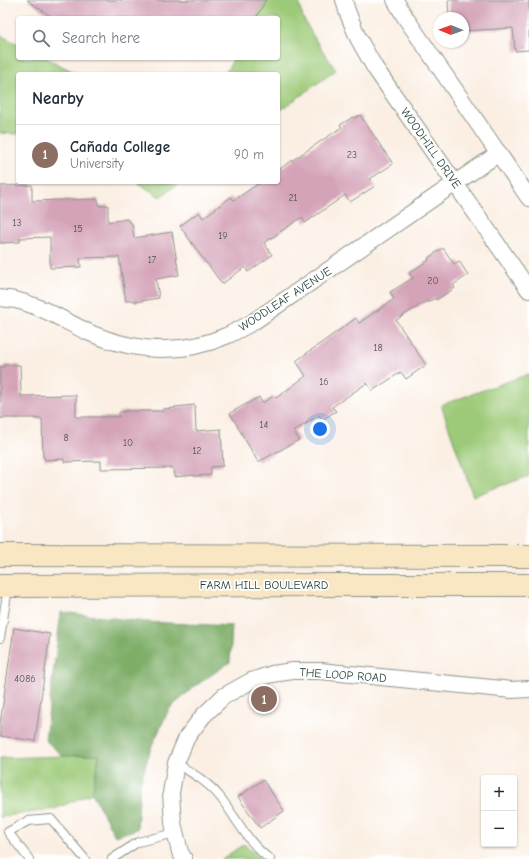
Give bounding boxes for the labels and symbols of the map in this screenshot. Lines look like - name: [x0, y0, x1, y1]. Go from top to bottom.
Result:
- north arrow: [433, 12, 469, 48]
- street label: WOODHILL DRIVE: [398, 105, 464, 191]
- house number: 23: [347, 149, 357, 161]
- house number: 21: [288, 192, 298, 204]
- house number: 13: [12, 217, 22, 229]
- house number: 15: [73, 223, 83, 235]
- house number: 19: [218, 230, 228, 242]
- house number: 17: [148, 254, 157, 266]
- street label: WOODLEAF AVENUE: [236, 264, 334, 334]
- house number: 20: [427, 275, 439, 287]
- house number: 18: [373, 342, 383, 354]
- house number: 16: [319, 376, 329, 388]
- house number: 14: [260, 419, 269, 431]
- your location: [310, 419, 330, 439]
- house number: 8: [63, 432, 69, 444]
- house number: 10: [123, 437, 133, 449]
- house number: 12: [192, 445, 202, 457]
- street label: FARM HILL BOULEVARD: [200, 578, 328, 592]
- street label: THE LOOP ROAD: [299, 665, 387, 685]
- house number: 4086: [14, 673, 36, 685]
- pin: 1: [251, 684, 277, 714]

